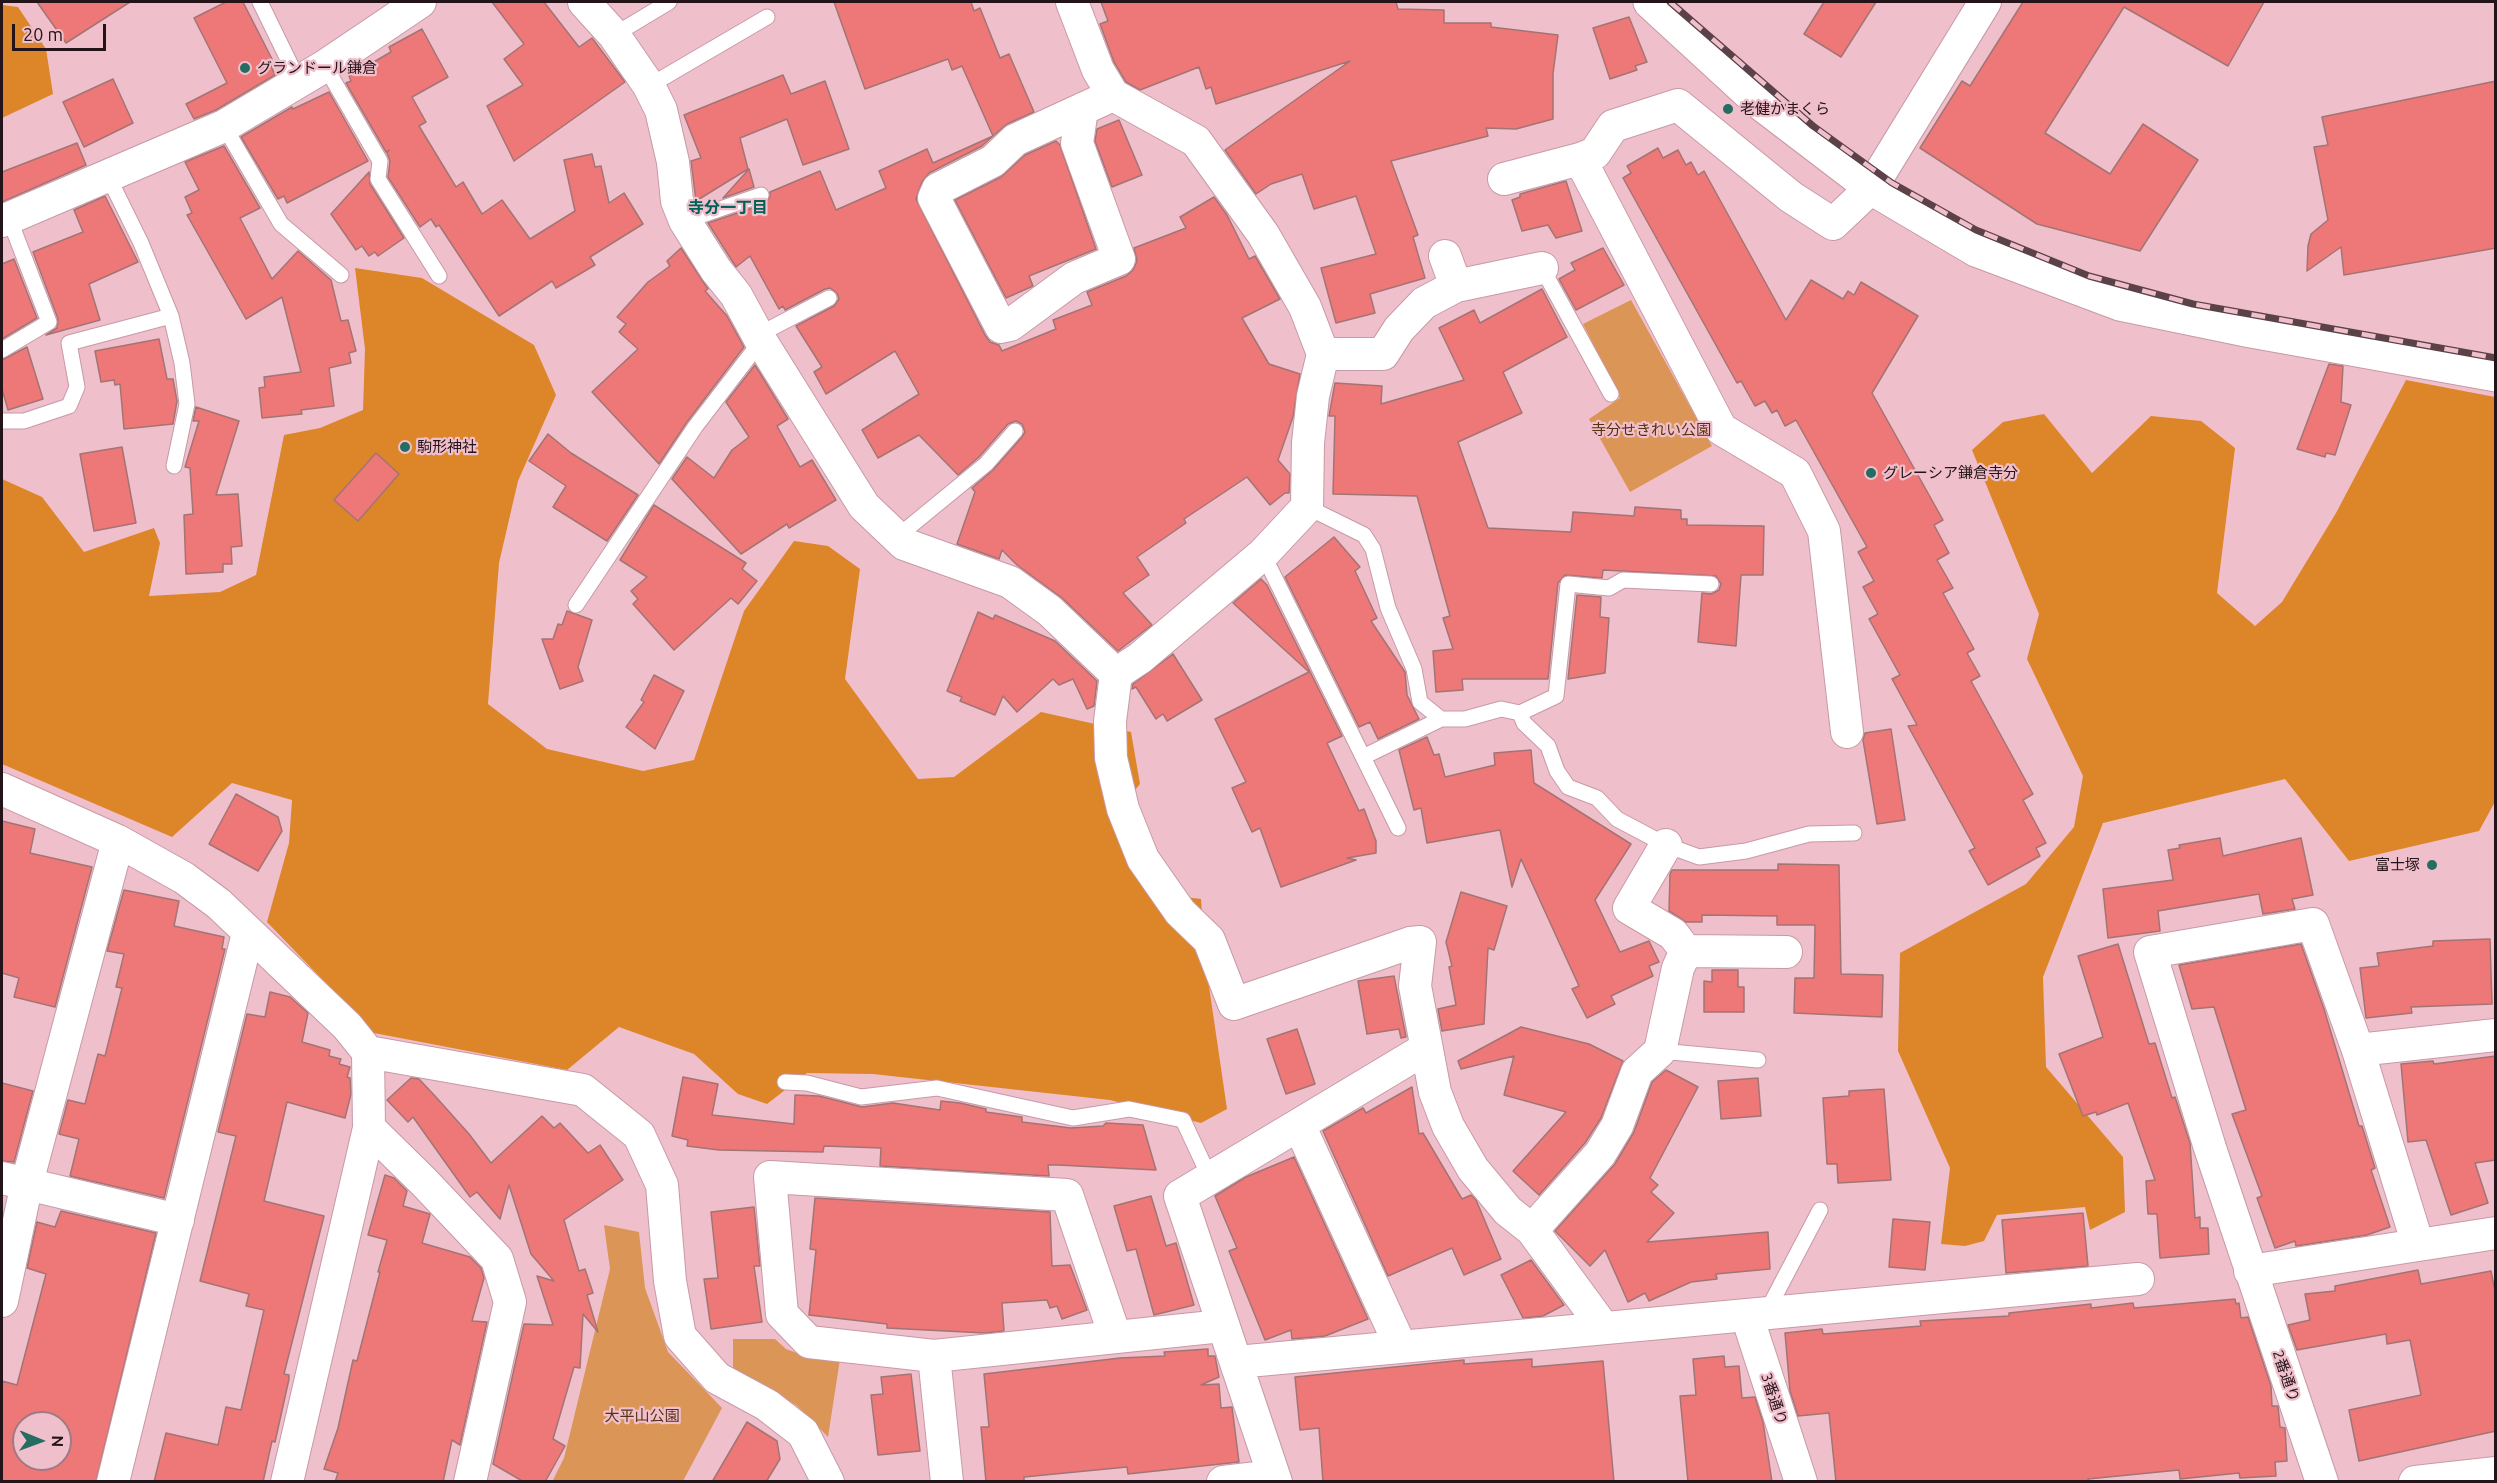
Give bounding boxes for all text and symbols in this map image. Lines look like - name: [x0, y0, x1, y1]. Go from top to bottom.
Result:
- scale bar: [15, 12, 110, 50]
- text: 20 m: [23, 24, 63, 44]
- place label: グランドール鎌倉: [257, 59, 377, 77]
- marker: グランドール鎌倉: [238, 61, 252, 75]
- place label: 老健かまくら: [1740, 100, 1830, 118]
- marker: 老健かまくら: [1721, 102, 1735, 116]
- district label: 寺分一丁目: [688, 198, 768, 218]
- park label: 寺分せきれい公園: [1591, 421, 1711, 439]
- place label: 駒形神社: [417, 438, 477, 456]
- marker: 駒形神社: [398, 440, 412, 454]
- place label: グレーシア鎌倉寺分: [1883, 464, 2018, 482]
- marker: グレーシア鎌倉寺分: [1864, 466, 1878, 480]
- place label: 富士塚: [2375, 856, 2420, 874]
- marker: 富士塚: [2425, 858, 2439, 872]
- street label: 2番通り: [2269, 1348, 2303, 1404]
- street label: 3番通り: [1757, 1371, 1791, 1427]
- park label: 大平山公園: [605, 1407, 679, 1425]
- north arrow: [12, 1411, 72, 1471]
- text: N: [49, 1435, 67, 1447]

